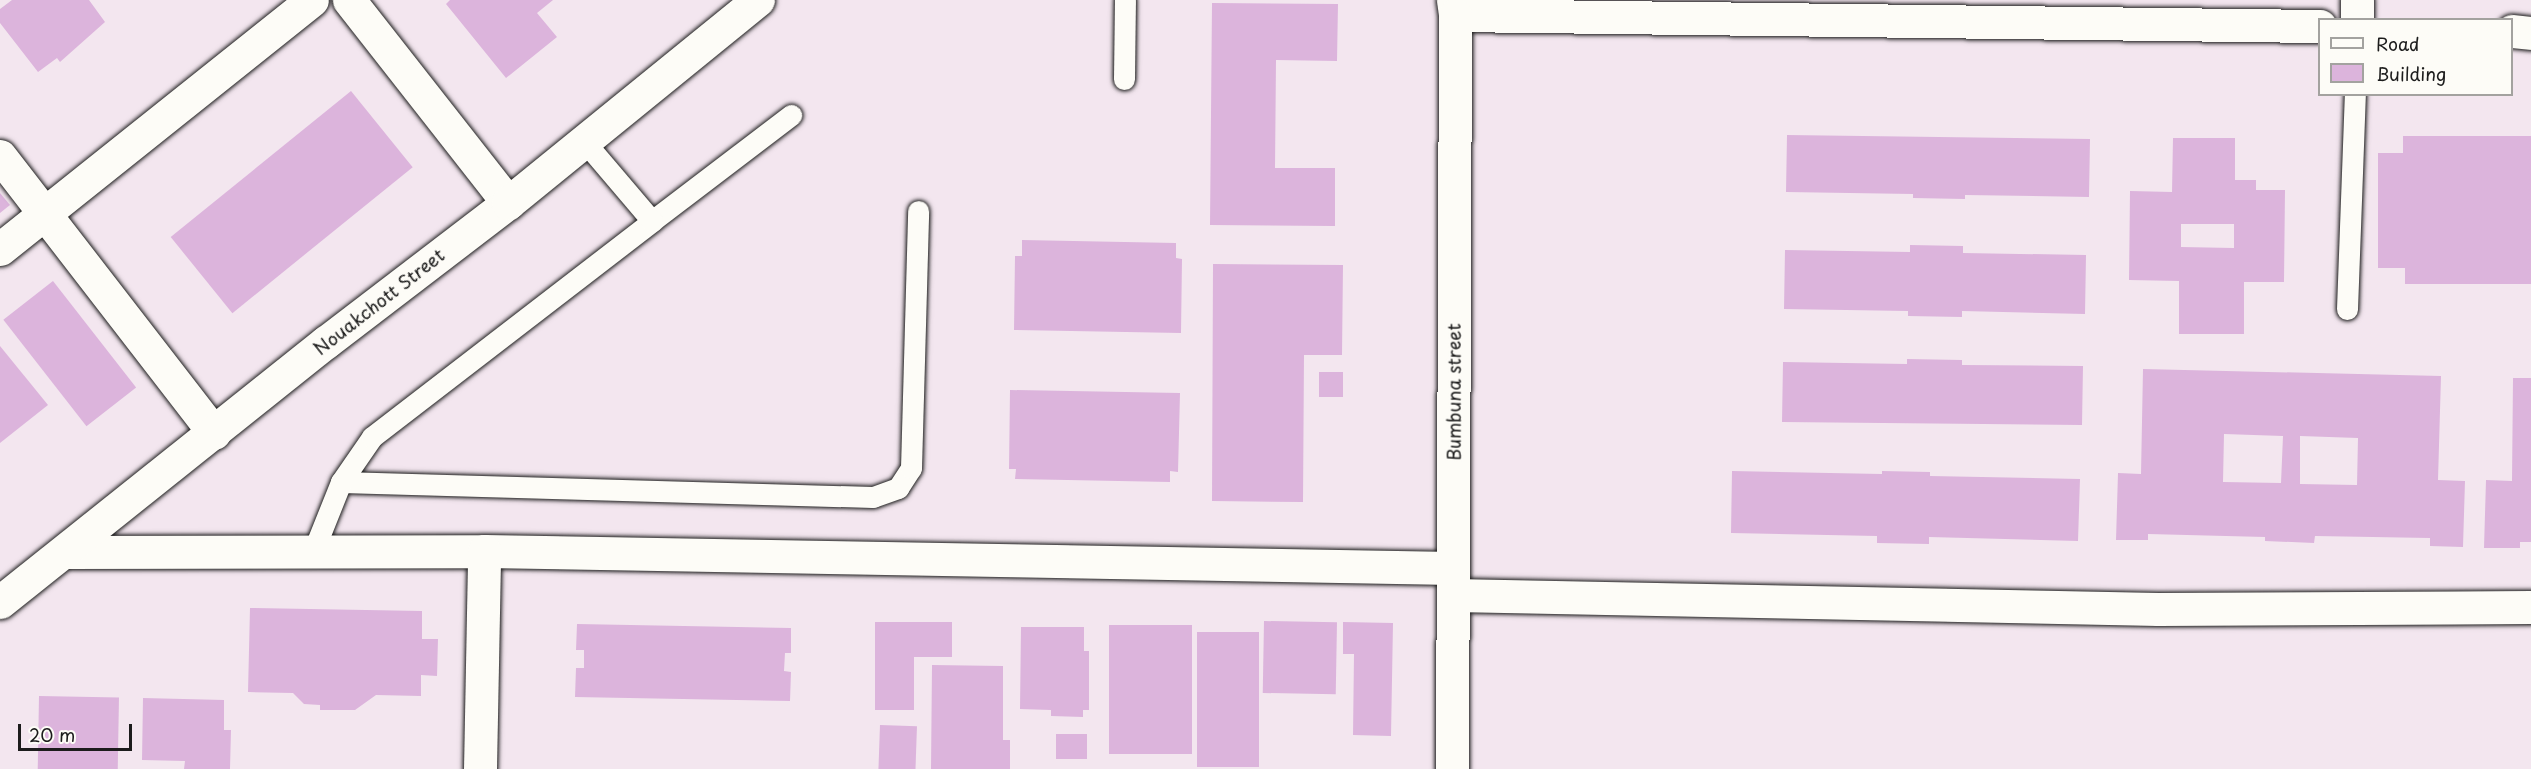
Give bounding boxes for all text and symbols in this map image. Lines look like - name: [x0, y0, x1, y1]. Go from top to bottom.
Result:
- legend: [2318, 18, 2513, 96]
- text: Road: [2376, 30, 2420, 57]
- text: Building: [2376, 60, 2446, 87]
- street label: Nouakchott Street: [309, 244, 449, 360]
- street label: Bumbuna street: [1443, 324, 1465, 460]
- scale bar: [21, 712, 135, 750]
- text: 20 m: [29, 721, 75, 748]

